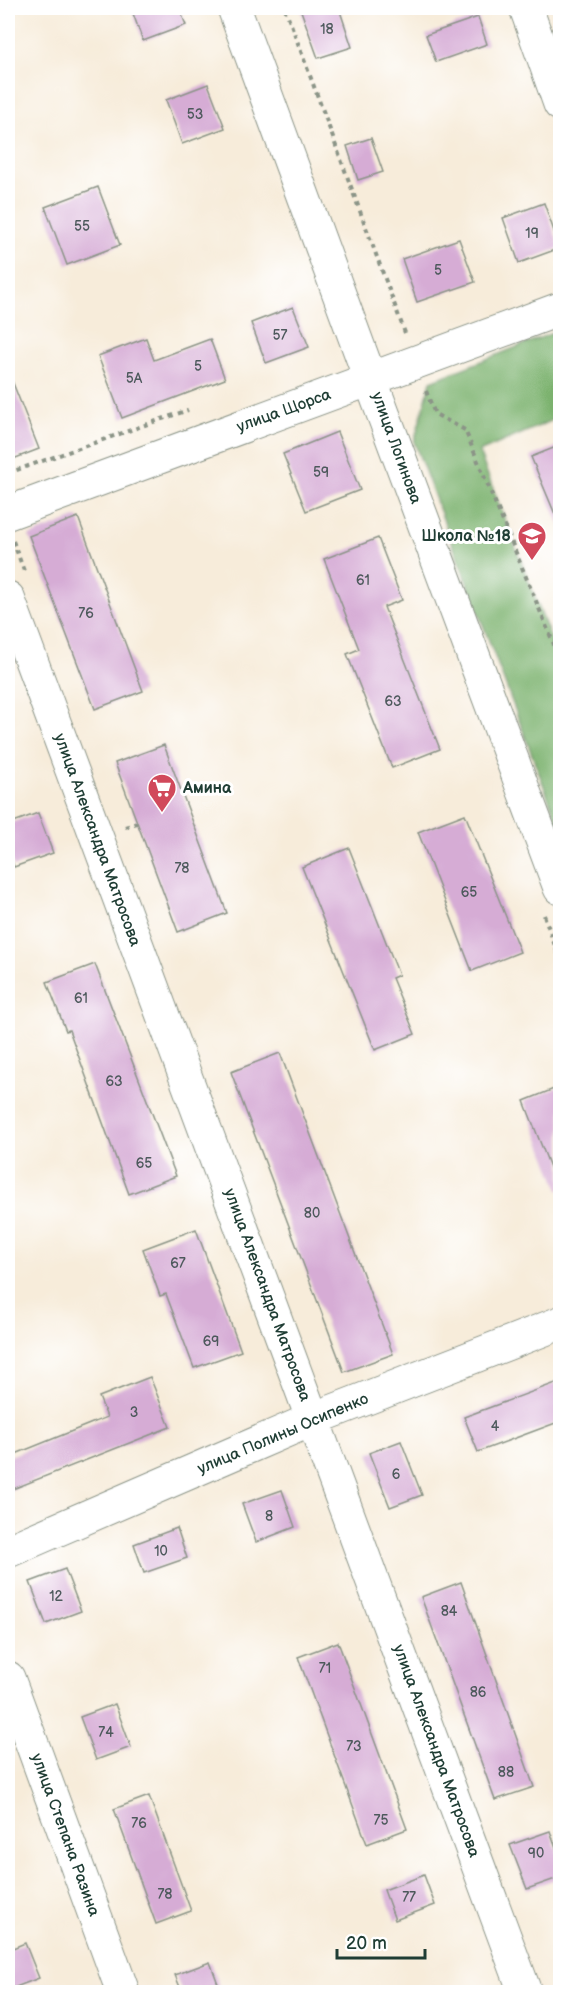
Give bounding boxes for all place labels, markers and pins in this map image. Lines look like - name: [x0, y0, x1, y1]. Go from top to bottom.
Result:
- school or university icon: Школа №18: [516, 520, 548, 562]
- place label: Школа №18: [421, 527, 511, 546]
- supermarket icon: Амина: [146, 772, 178, 814]
- place label: Амина: [182, 779, 232, 798]

